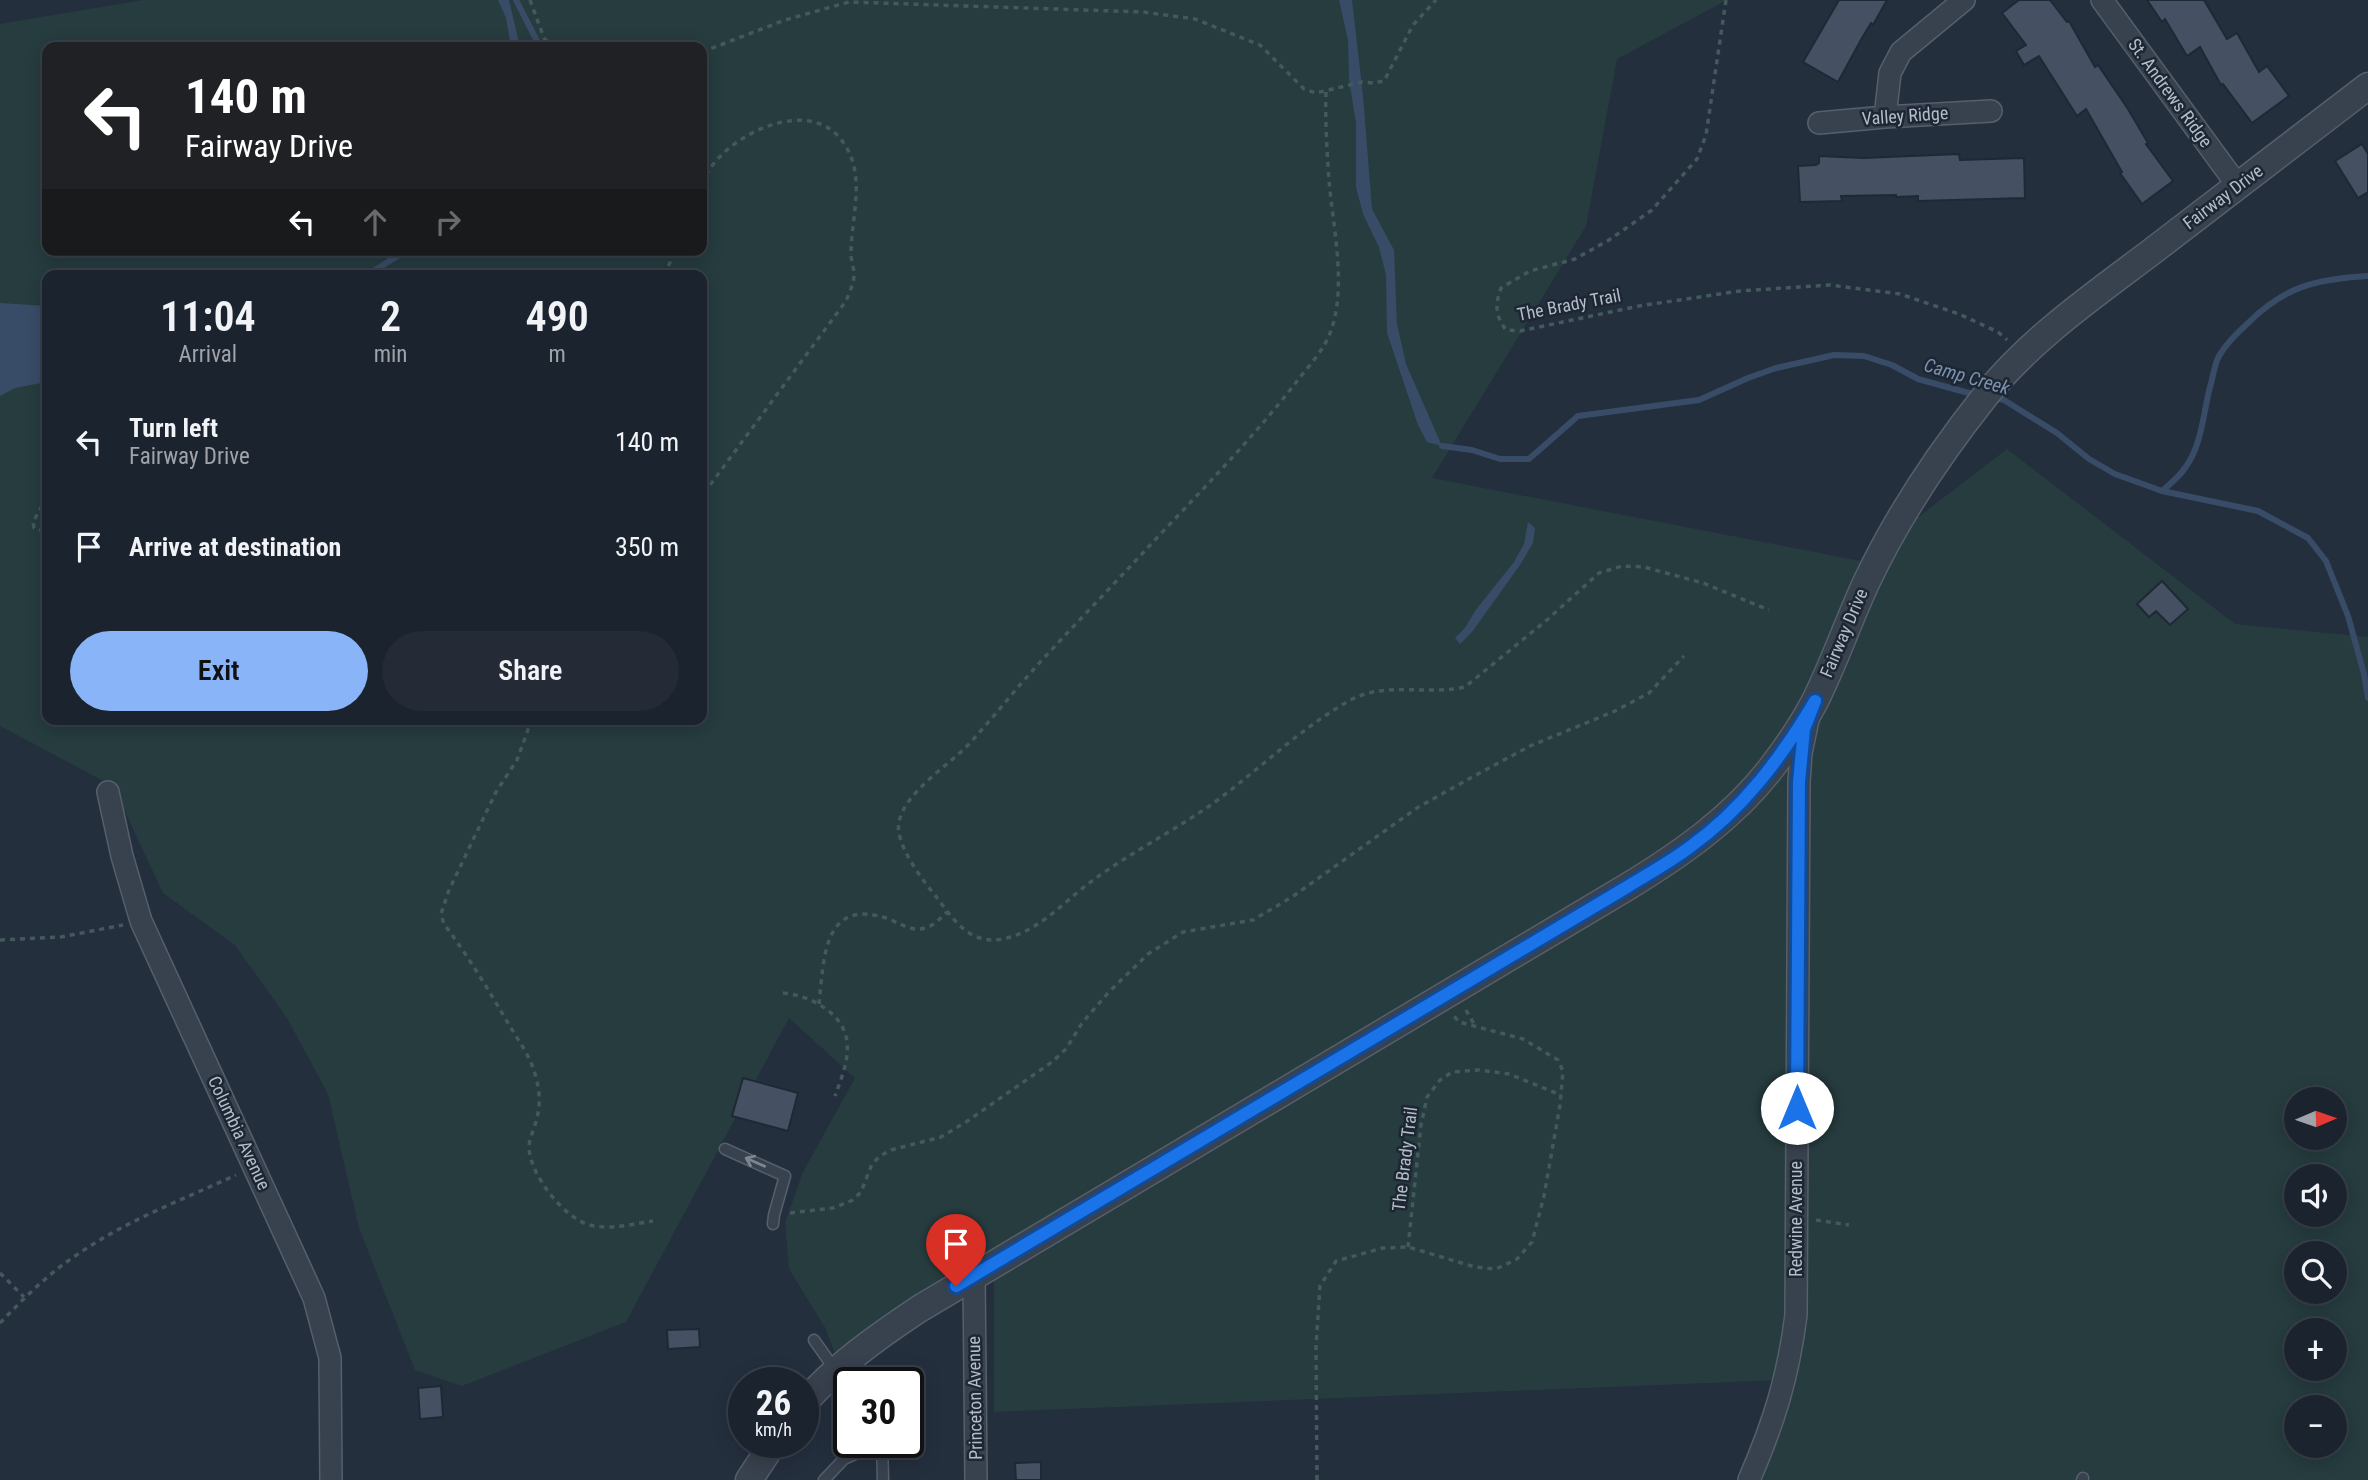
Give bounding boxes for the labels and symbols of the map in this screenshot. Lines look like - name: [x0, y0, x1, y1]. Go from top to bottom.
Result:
- street label: St. Andrews Ridge: [2124, 34, 2217, 151]
- street label: Valley Ridge: [1861, 102, 1949, 129]
- street label: Fairway Drive: [2179, 160, 2267, 233]
- street label: The Brady Trail: [1515, 284, 1623, 325]
- water label: Camp Creek: [1921, 353, 2013, 400]
- street label: Fairway Drive: [1815, 585, 1872, 680]
- position arrow: [1760, 1071, 1834, 1145]
- street label: Columbia Avenue: [204, 1073, 275, 1193]
- north arrow: [2284, 1087, 2347, 1150]
- street label: The Brady Trail: [1388, 1105, 1421, 1212]
- one-way arrow: [745, 1155, 766, 1168]
- street label: Redwine Avenue: [1785, 1161, 1806, 1277]
- pin: [926, 1214, 986, 1286]
- street label: Princeton Avenue: [963, 1336, 986, 1460]
- speed limit sign: 30: [833, 1367, 924, 1458]

